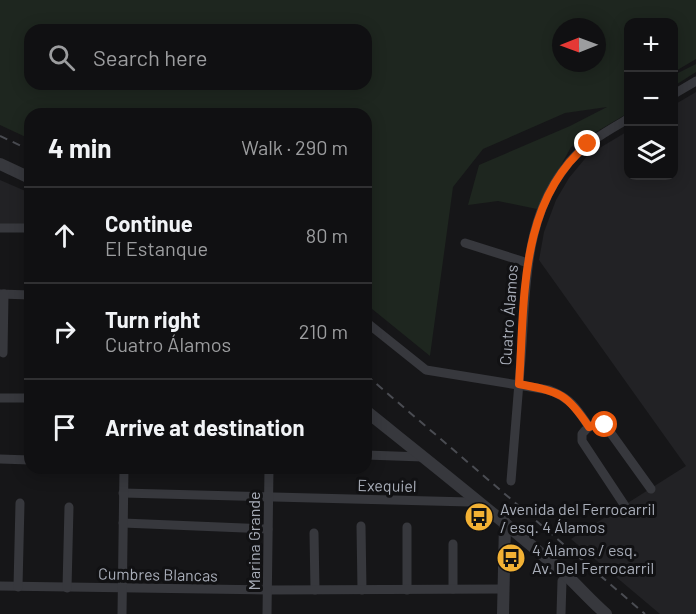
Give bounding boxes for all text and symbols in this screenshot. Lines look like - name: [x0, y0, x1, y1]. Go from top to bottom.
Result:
- north arrow: [552, 18, 606, 72]
- map controls: [624, 18, 678, 180]
- button: +: [624, 18, 678, 72]
- search box: [24, 24, 372, 90]
- icon: search: [45, 41, 78, 74]
- text: Search here: [93, 44, 207, 70]
- button: −: [624, 72, 678, 126]
- button: layers: [624, 126, 678, 180]
- route end: [574, 130, 600, 156]
- text: 4 min: [48, 132, 112, 163]
- text: Walk · 290 m: [241, 135, 348, 159]
- text: Continue: [105, 210, 193, 236]
- icon: ahead: [48, 219, 81, 252]
- text: 80 m: [306, 223, 348, 247]
- text: El Estanque: [105, 236, 208, 260]
- street label: Cuatro Álamos: [495, 264, 521, 366]
- text: Turn right: [105, 306, 200, 332]
- icon: right: [48, 315, 81, 348]
- text: 210 m: [299, 319, 348, 343]
- text: Cuatro Álamos: [105, 332, 231, 356]
- icon: arrive: [48, 411, 81, 444]
- route start: [591, 411, 617, 437]
- text: Arrive at destination: [105, 414, 304, 440]
- street label: Exequiel: [357, 475, 417, 495]
- street label: Marina Grande: [244, 491, 263, 591]
- place label: Avenida del Ferrocarril / esq. 4 Álamos: [500, 499, 655, 536]
- bus stop icon: Avenida del Ferrocarril / esq. 4 Álamos: [463, 501, 495, 533]
- place label: 4 Álamos / esq. Av. Del Ferrocarril: [532, 540, 654, 577]
- bus stop icon: 4 Álamos / esq. Av. Del Ferrocarril: [495, 542, 527, 574]
- street label: Cumbres Blancas: [98, 563, 218, 585]

